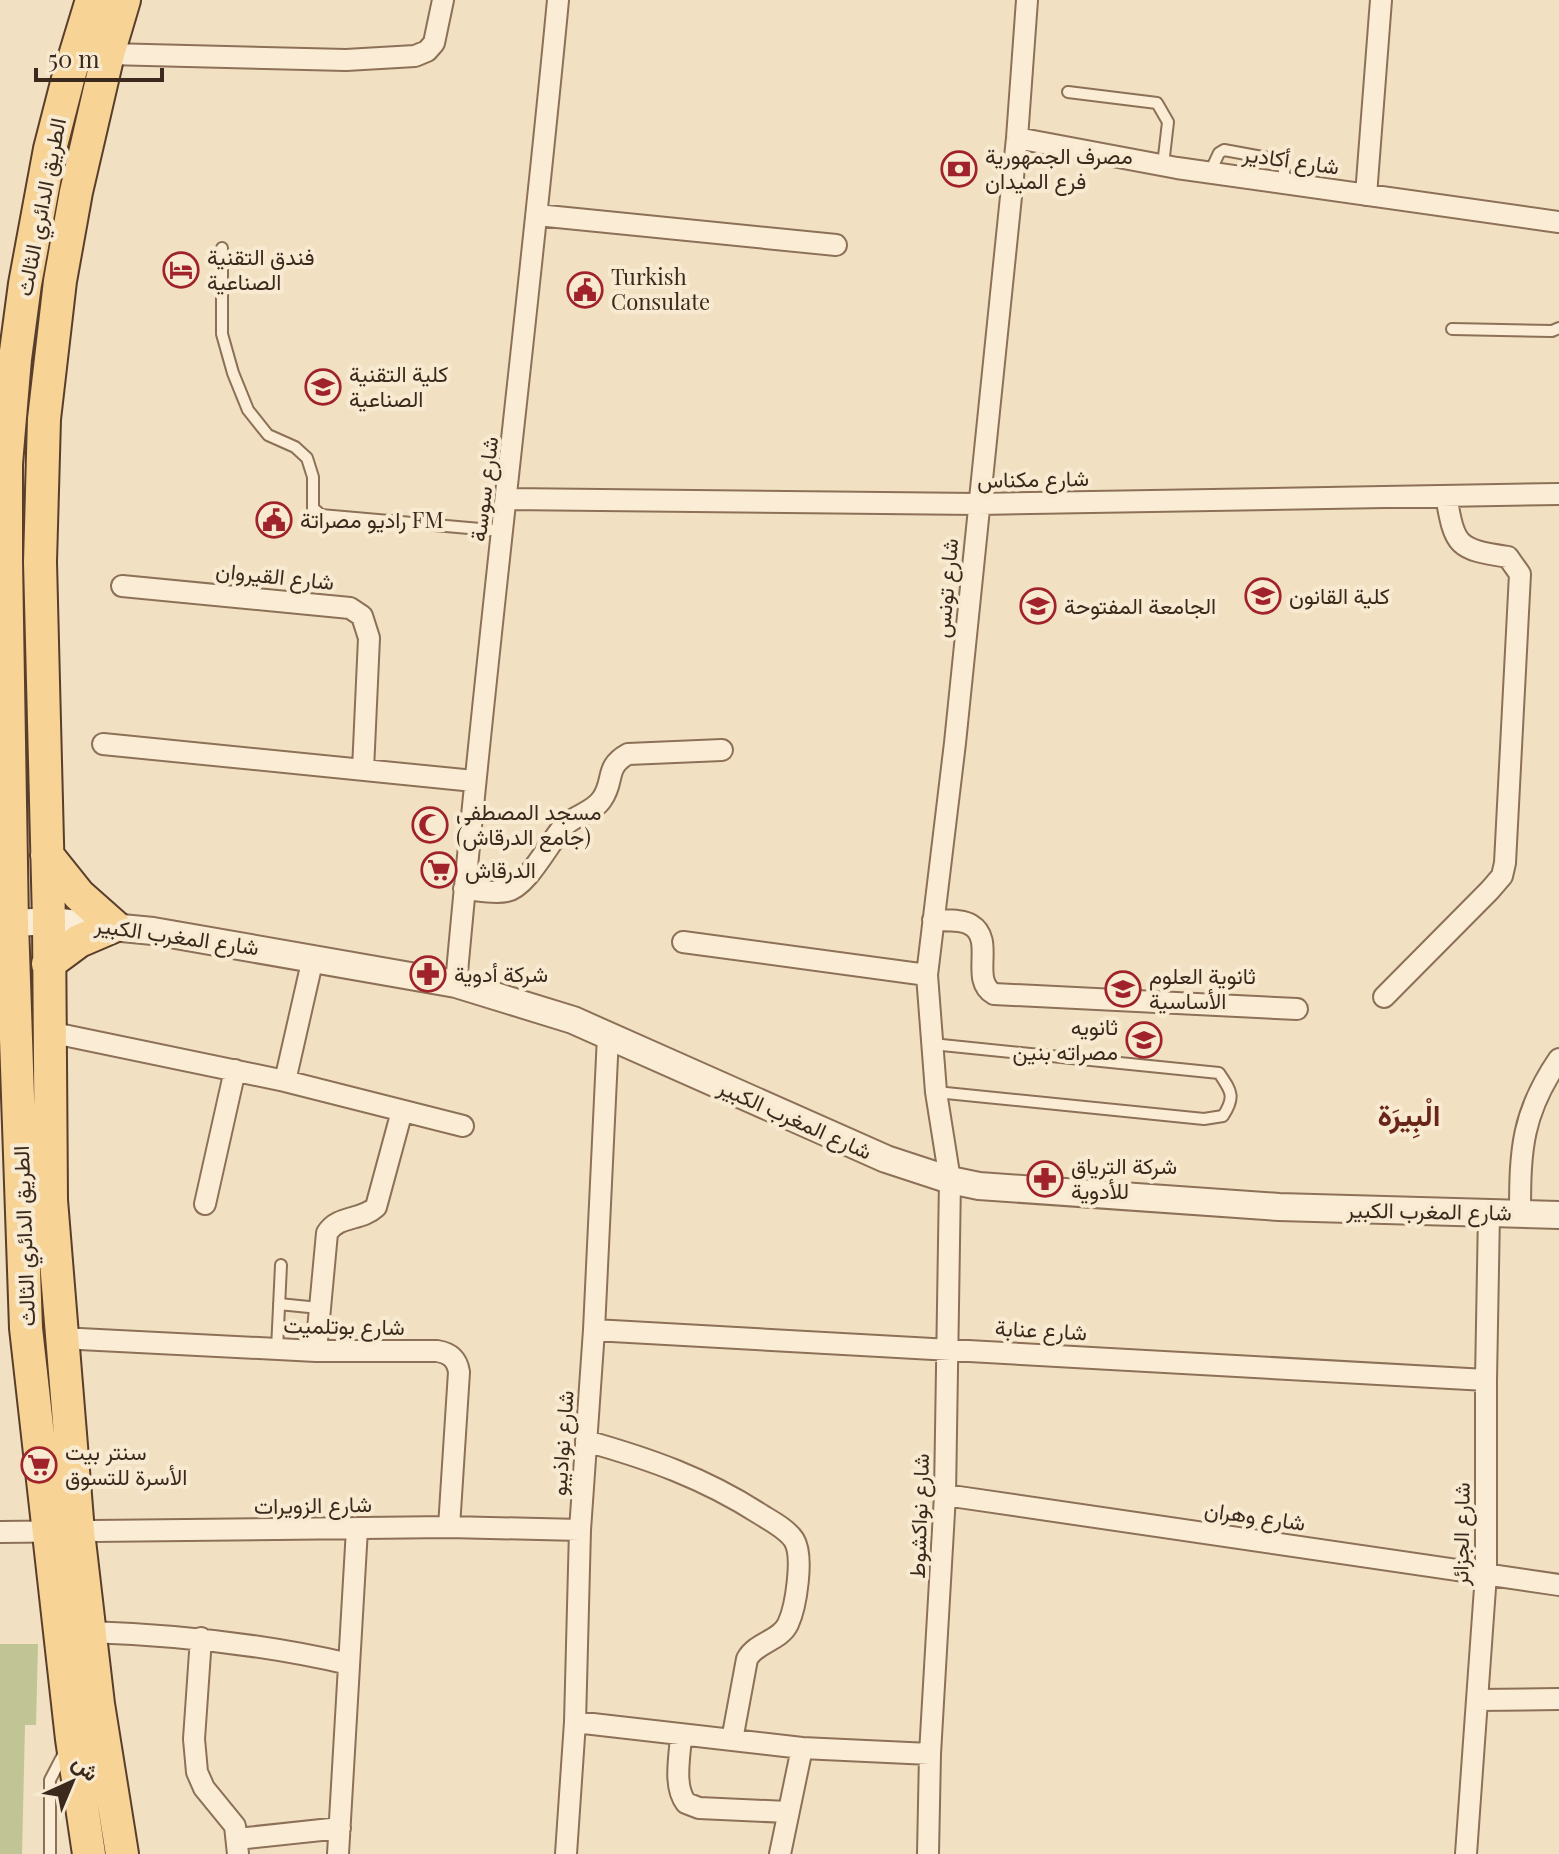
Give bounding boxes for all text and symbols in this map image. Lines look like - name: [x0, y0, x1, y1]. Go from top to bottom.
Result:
- scale bar: [36, 32, 162, 82]
- text: 50 m: [48, 42, 100, 74]
- street label: الطريق الدائري الثالث: [8, 115, 77, 299]
- street label: شارع أكادير: [1240, 137, 1341, 182]
- place label: مصرف الجمهورية فرع الميدان: [985, 140, 1133, 196]
- bank icon: مصرف الجمهورية فرع الميدان: [940, 150, 978, 188]
- place label: فندق التقنية الصناعية: [207, 241, 315, 296]
- hotel icon: فندق التقنية الصناعية: [162, 251, 200, 289]
- place label: Turkish Consulate: [611, 261, 710, 316]
- public building icon: Turkish Consulate: [566, 271, 604, 309]
- place label: كلية التقنية الصناعية: [349, 358, 448, 413]
- school or university icon: كلية التقنية الصناعية: [304, 368, 342, 406]
- street label: شارع سوسة: [462, 435, 505, 543]
- street label: شارع مكناس: [977, 462, 1089, 495]
- public building icon: راديو مصراتة FM: [255, 501, 293, 539]
- place label: راديو مصراتة FM: [300, 504, 444, 534]
- street label: شارع تونس: [926, 537, 965, 639]
- street label: شارع القيروان: [214, 554, 336, 597]
- school or university icon: كلية القانون: [1244, 577, 1282, 615]
- place label: كلية القانون: [1289, 580, 1390, 610]
- school or university icon: الجامعة المفتوحة: [1019, 587, 1057, 625]
- place label: الجامعة المفتوحة: [1064, 590, 1216, 620]
- place label: مسجد المصطفى (جامع الدرقاش): [456, 796, 602, 852]
- mosque icon: مسجد المصطفى (جامع الدرقاش): [411, 806, 449, 844]
- supermarket icon: الدرقاش: [420, 851, 458, 889]
- place label: الدرقاش: [465, 854, 536, 884]
- street label: شارع المغرب الكبير: [92, 909, 261, 962]
- pharmacy icon: شركة أدوية: [409, 955, 447, 993]
- place label: شركة أدوية: [454, 958, 548, 988]
- place label: ثانوية العلوم الأساسية: [1149, 960, 1256, 1015]
- school or university icon: ثانوية العلوم الأساسية: [1104, 970, 1142, 1008]
- place label: ثانويه مصراته بنين: [1013, 1011, 1118, 1066]
- school or university icon: ثانويه مصراته بنين: [1125, 1021, 1163, 1059]
- street label: شارع المغرب الكبير: [712, 1070, 877, 1166]
- district label: الْبِيرَة: [1377, 1094, 1441, 1139]
- street label: الطريق الدائري الثالث: [5, 1145, 46, 1327]
- place label: شركة الترياق للأدوية: [1071, 1150, 1177, 1205]
- pharmacy icon: شركة الترياق للأدوية: [1026, 1160, 1064, 1198]
- street label: شارع المغرب الكبير: [1345, 1194, 1512, 1227]
- street label: شارع بوتلميت: [283, 1309, 405, 1342]
- street label: شارع عنابة: [994, 1312, 1088, 1347]
- street label: شارع نواذيبو: [542, 1389, 581, 1497]
- place label: سنتر بيت الأسرة للتسوق: [65, 1436, 187, 1491]
- supermarket icon: سنتر بيت الأسرة للتسوق: [20, 1446, 58, 1484]
- street label: شارع نواكشوط: [901, 1453, 936, 1579]
- street label: شارع الجزائر: [1444, 1482, 1477, 1587]
- street label: شارع الزويرات: [254, 1488, 372, 1521]
- street label: شارع وهران: [1203, 1493, 1308, 1538]
- north arrow: [32, 1742, 112, 1822]
- text: ش: [67, 1747, 107, 1787]

